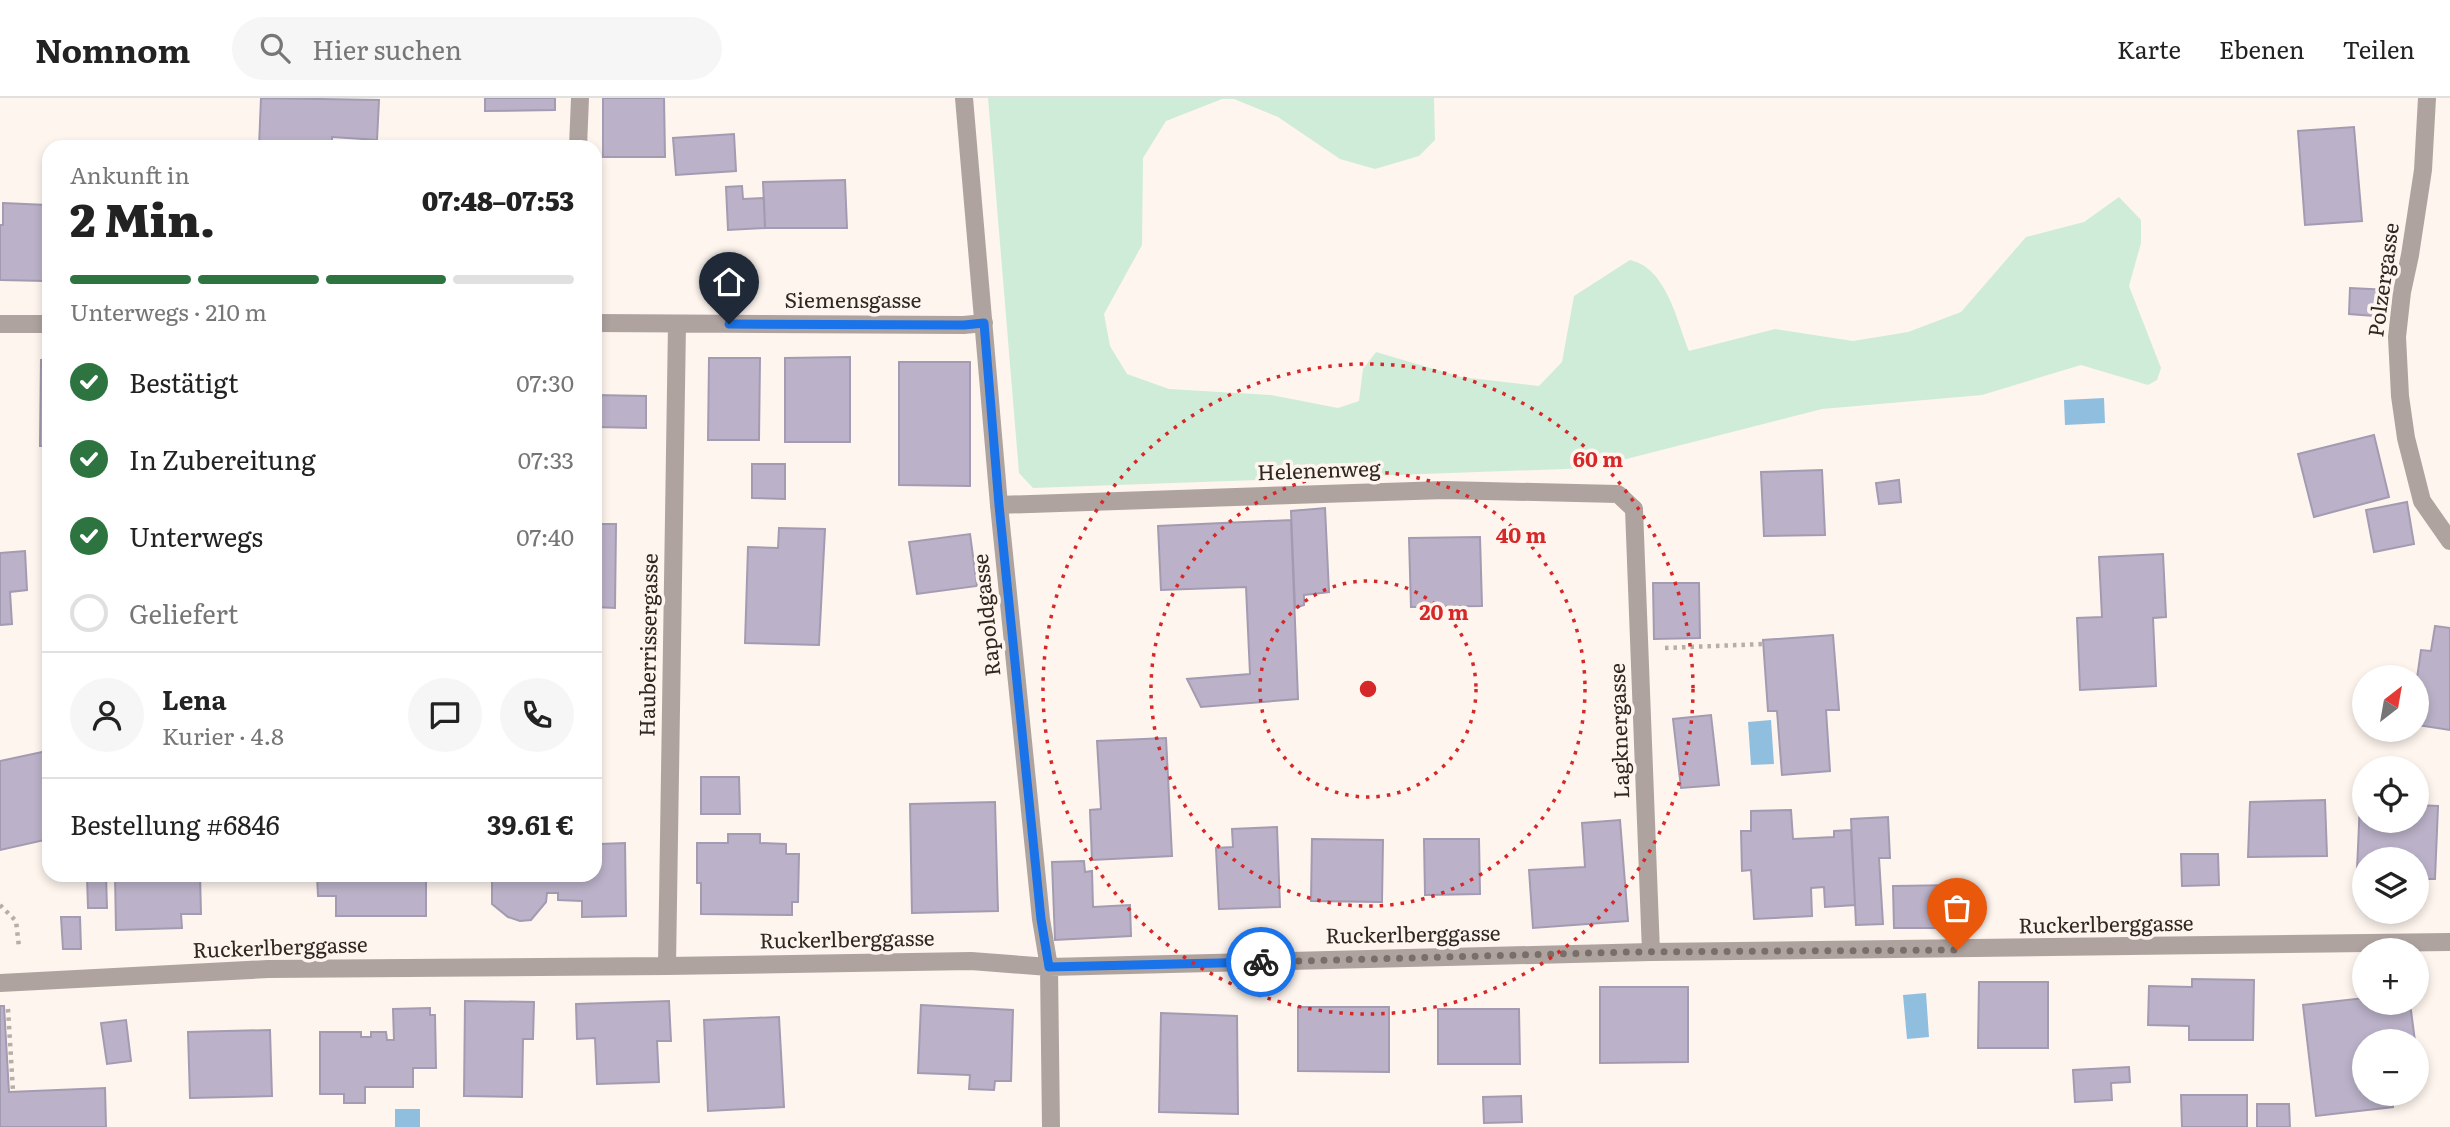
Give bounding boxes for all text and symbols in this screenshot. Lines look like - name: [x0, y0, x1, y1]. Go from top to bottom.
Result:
- search box: [232, 17, 722, 80]
- text: Nomnom: [35, 24, 190, 73]
- icon: search: [256, 29, 294, 67]
- text: Hier suchen: [312, 29, 462, 68]
- text: Karte: [2117, 31, 2181, 66]
- text: Ebenen: [2219, 31, 2305, 66]
- text: Teilen: [2343, 31, 2415, 66]
- text: Ankunft in: [70, 157, 190, 191]
- text: 07:48–07:53: [422, 180, 574, 219]
- text: 2 Min.: [70, 183, 215, 251]
- street label: Polzergasse: [2358, 220, 2405, 339]
- pin: [699, 252, 759, 324]
- icon: home: [710, 263, 748, 301]
- street label: Siemensgasse: [785, 283, 922, 314]
- text: Unterwegs · 210 m: [70, 294, 267, 328]
- text: Bestätigt: [129, 362, 238, 401]
- icon: check: [70, 363, 108, 401]
- text: 07:30: [516, 365, 574, 399]
- text: In Zubereitung: [129, 439, 316, 478]
- icon: check: [70, 440, 108, 478]
- text: 07:33: [518, 442, 574, 476]
- text: 60 m: [1573, 442, 1623, 473]
- street label: Helenenweg: [1257, 451, 1381, 486]
- text: Unterwegs: [129, 516, 263, 555]
- icon: check: [70, 517, 108, 555]
- text: 40 m: [1496, 518, 1546, 549]
- text: 07:40: [516, 519, 574, 553]
- street label: Rapoldgasse: [963, 552, 1006, 678]
- street label: Hauberrissergasse: [629, 553, 664, 737]
- text: Geliefert: [129, 593, 238, 632]
- text: 20 m: [1419, 595, 1469, 626]
- street label: Lagknergasse: [1600, 663, 1635, 799]
- north arrow: [2352, 665, 2429, 742]
- map controls: [2352, 665, 2429, 1106]
- centre of rings: [1356, 677, 1380, 701]
- button: person: [70, 678, 144, 752]
- button: chat: [408, 678, 482, 752]
- button: phone: [500, 678, 574, 752]
- text: Lena: [162, 679, 226, 718]
- text: Kurier · 4.8: [162, 718, 284, 752]
- button: locate: [2352, 756, 2429, 833]
- text: Bestellung #6846: [70, 804, 280, 843]
- text: 39.61 €: [487, 804, 574, 843]
- button: layers: [2352, 847, 2429, 924]
- pin: [1927, 878, 1987, 950]
- icon: bag: [1938, 889, 1976, 927]
- street label: Ruckerlberggasse: [2018, 905, 2194, 940]
- street label: Ruckerlberggasse: [1325, 915, 1501, 950]
- street label: Ruckerlberggasse: [759, 920, 935, 955]
- street label: Ruckerlberggasse: [192, 927, 368, 964]
- courier: [1226, 927, 1296, 997]
- button: +: [2352, 938, 2429, 1015]
- icon: bike: [1242, 943, 1280, 981]
- button: −: [2352, 1029, 2429, 1106]

